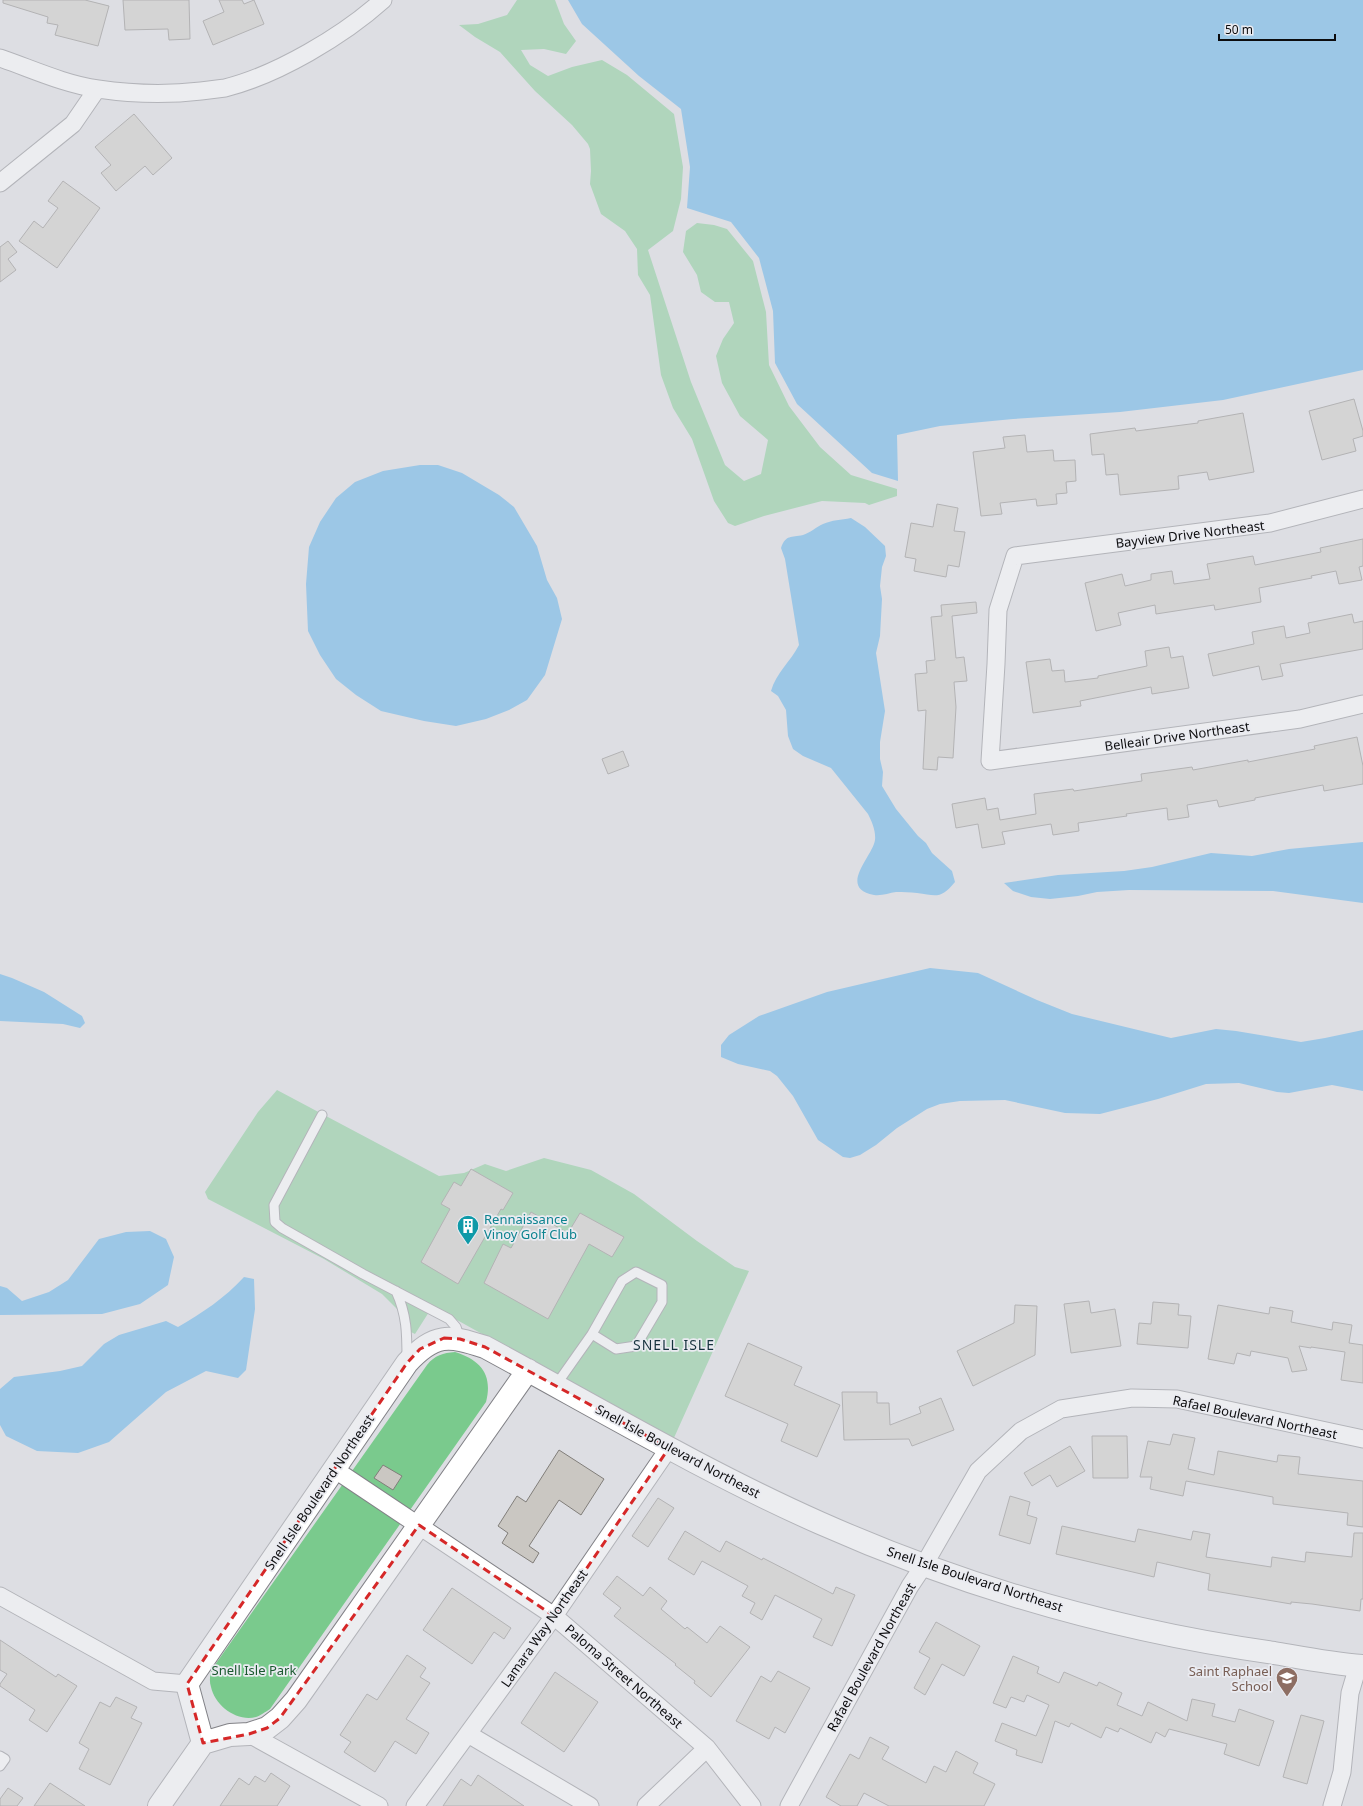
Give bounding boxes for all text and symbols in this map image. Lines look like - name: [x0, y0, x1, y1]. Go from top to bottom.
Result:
- scale bar: [1219, 16, 1335, 42]
- text: 50 m: [1225, 21, 1253, 38]
- street label: Bayview Drive Northeast: [1115, 516, 1266, 552]
- street label: Belleair Drive Northeast: [1103, 717, 1251, 755]
- place label: Rennaissance Vinoy Golf Club: [484, 1210, 577, 1243]
- building icon: Rennaissance Vinoy Golf Club: [455, 1213, 481, 1246]
- district label: SNELL ISLE: [633, 1335, 715, 1354]
- street label: Rafael Boulevard Northeast: [1171, 1391, 1339, 1443]
- street label: Snell Isle Boulevard Northeast: [593, 1400, 764, 1502]
- street label: Snell Isle Boulevard Northeast: [260, 1411, 378, 1573]
- street label: Snell Isle Boulevard Northeast: [885, 1542, 1065, 1616]
- street label: Lamara Way Northeast: [497, 1565, 592, 1690]
- street label: Rafael Boulevard Northeast: [822, 1579, 920, 1735]
- street label: Paloma Street Northeast: [561, 1620, 687, 1732]
- park label: Snell Isle Park: [212, 1661, 296, 1679]
- place label: Saint Raphael School: [1189, 1662, 1272, 1695]
- school or university icon: Saint Raphael School: [1274, 1665, 1300, 1698]

